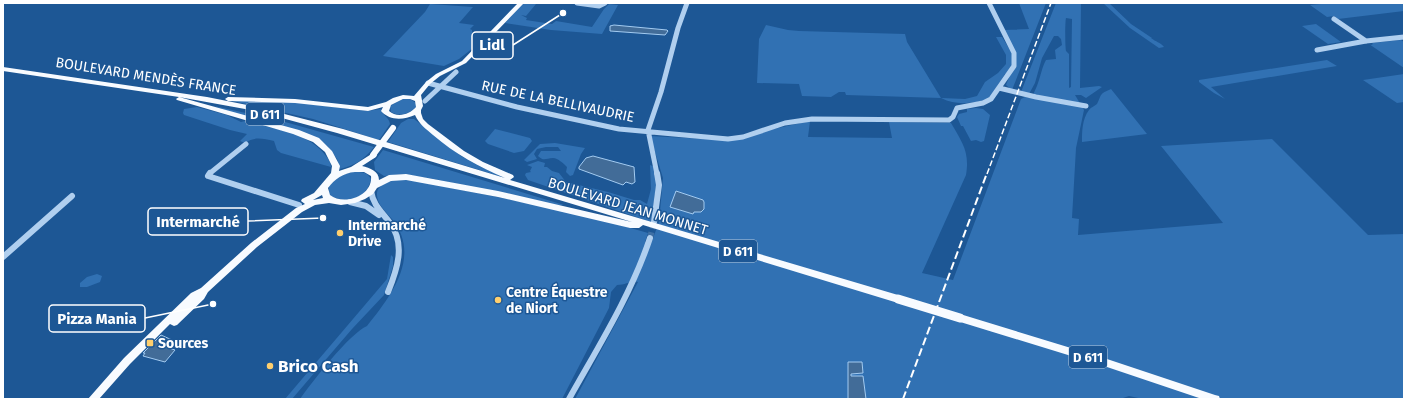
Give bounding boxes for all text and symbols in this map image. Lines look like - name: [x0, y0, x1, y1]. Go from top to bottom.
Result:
- callout: Lidl: [472, 32, 513, 59]
- text: Lidl: [479, 36, 505, 54]
- street label: BOULEVARD MENDÈS FRANCE: [54, 53, 238, 99]
- street label: RUE DE LA BELLIVAUDRIE: [480, 77, 636, 126]
- road number: D 611: [246, 103, 284, 125]
- street label: BOULEVARD JEAN MONNET: [546, 174, 710, 239]
- callout: Intermarché: [148, 208, 248, 235]
- text: Intermarché: [156, 213, 240, 231]
- place label: Intermarché Drive: [348, 217, 426, 250]
- marker: Intermarché Drive: [335, 228, 345, 238]
- road number: D 611: [719, 240, 757, 262]
- place label: Centre Équestre de Niort: [506, 283, 608, 317]
- marker: Centre Équestre de Niort: [493, 295, 503, 305]
- callout: Pizza Mania: [49, 305, 145, 332]
- text: Pizza Mania: [57, 310, 137, 328]
- place label: Sources: [158, 335, 209, 352]
- marker: Sources: [145, 338, 155, 348]
- road number: D 611: [1069, 346, 1107, 368]
- place label: Brico Cash: [278, 356, 359, 377]
- marker: Brico Cash: [265, 361, 275, 371]

